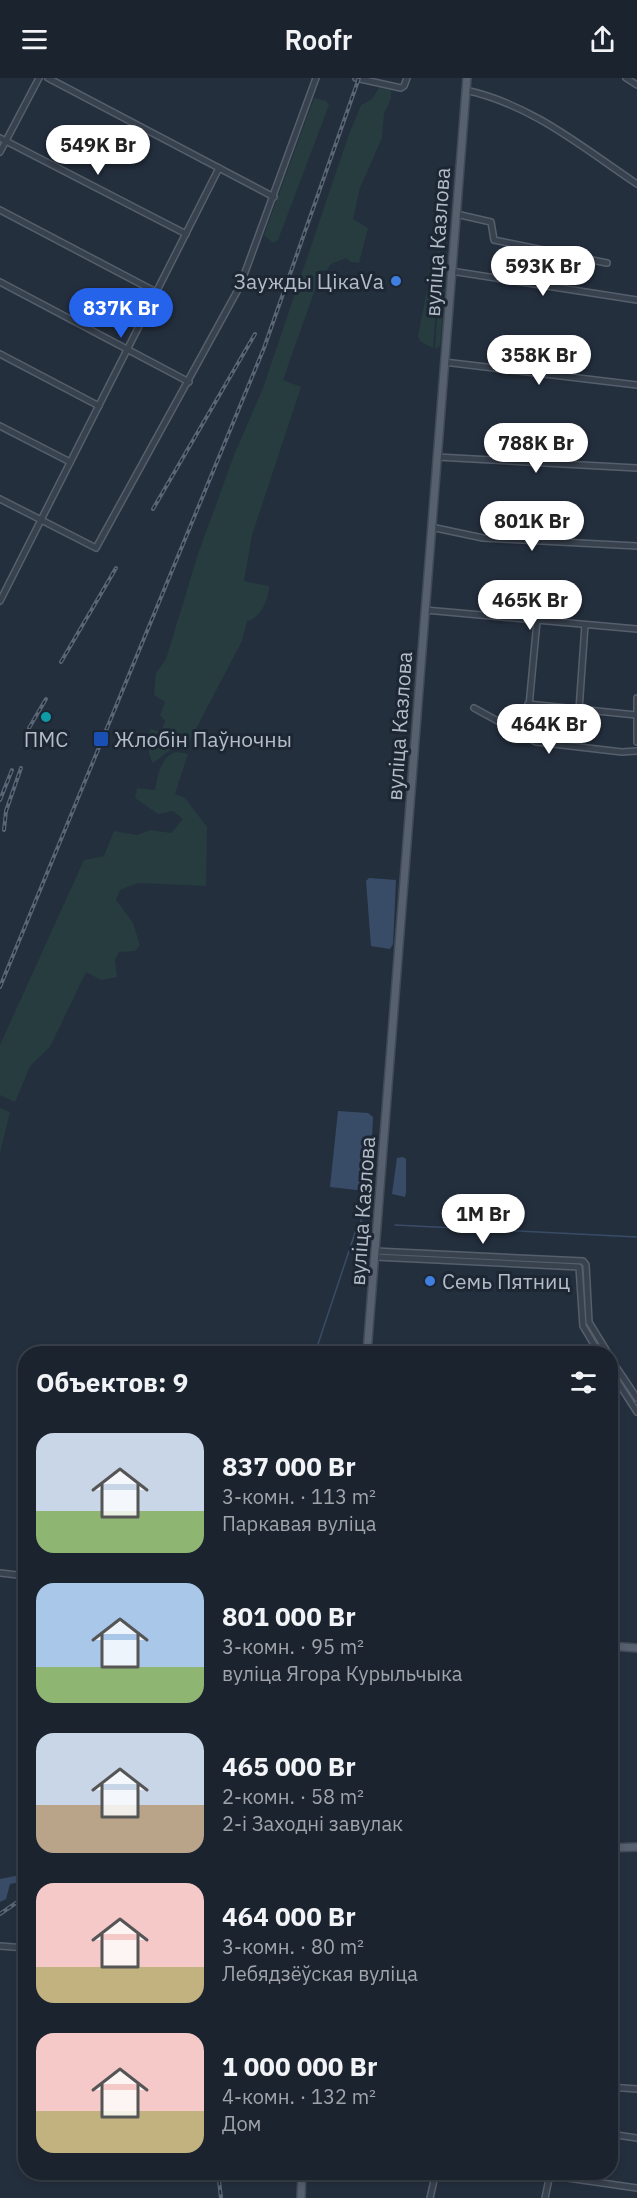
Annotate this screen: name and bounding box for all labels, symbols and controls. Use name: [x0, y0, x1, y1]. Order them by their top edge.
text: Roofr: [285, 22, 352, 57]
icon: menu: [18, 23, 51, 56]
icon: share: [586, 23, 619, 56]
pin: 549K Br: [43, 125, 153, 176]
text: 549K Br: [60, 131, 136, 158]
street label: вуліца Казлова: [418, 166, 456, 318]
pin: 593K Br: [488, 246, 598, 297]
text: 593K Br: [505, 252, 581, 279]
place label: Заужды ЦікаVа: [234, 267, 384, 295]
marker: Заужды ЦікаVа: [389, 274, 403, 288]
pin: 837K Br: [66, 288, 176, 339]
text: 837K Br: [83, 294, 159, 321]
pin: 358K Br: [484, 335, 594, 386]
text: 358K Br: [501, 341, 577, 368]
pin: 788K Br: [481, 423, 591, 474]
text: 788K Br: [498, 429, 574, 456]
pin: 801K Br: [477, 501, 587, 552]
text: 801K Br: [494, 507, 570, 534]
pin: 465K Br: [475, 580, 585, 631]
text: 465K Br: [492, 586, 568, 613]
street label: вуліца Казлова: [380, 650, 418, 802]
pin: 464K Br: [494, 704, 604, 755]
marker: ПМС: [39, 710, 53, 724]
text: 464K Br: [511, 710, 587, 737]
place label: ПМС: [24, 725, 68, 753]
place label: Жлобін Паўночны: [114, 725, 292, 753]
marker: Жлобін Паўночны: [92, 730, 110, 748]
street label: вуліца Казлова: [343, 1135, 381, 1287]
pin: 1M Br: [441, 1194, 525, 1245]
text: 1M Br: [456, 1200, 510, 1227]
place label: Семь Пятниц: [442, 1267, 570, 1295]
marker: Семь Пятниц: [423, 1274, 437, 1288]
text: Объектов: 9: [36, 1365, 188, 1399]
icon: filters: [567, 1366, 600, 1399]
text: 837 000 Br: [222, 1449, 356, 1483]
icon: home: [84, 1457, 156, 1529]
text: 3-комн. · 113 m²: [222, 1483, 376, 1510]
text: Паркавая вуліца: [222, 1510, 376, 1537]
text: 801 000 Br: [222, 1599, 356, 1633]
icon: home: [84, 1607, 156, 1679]
text: 3-комн. · 95 m²: [222, 1633, 364, 1660]
text: вуліца Ягора Курыльчыка: [222, 1660, 463, 1687]
text: 465 000 Br: [222, 1749, 356, 1783]
icon: home: [84, 1757, 156, 1829]
text: 2-комн. · 58 m²: [222, 1783, 364, 1810]
text: 2-і Заходні завулак: [222, 1810, 403, 1837]
text: 464 000 Br: [222, 1899, 356, 1933]
icon: home: [84, 1907, 156, 1979]
text: 3-комн. · 80 m²: [222, 1933, 364, 1960]
text: Лебядзёўская вуліца: [222, 1960, 418, 1987]
text: 1 000 000 Br: [222, 2049, 377, 2083]
icon: home: [84, 2057, 156, 2129]
text: 4-комн. · 132 m²: [222, 2083, 376, 2110]
text: Дом: [222, 2110, 262, 2137]

